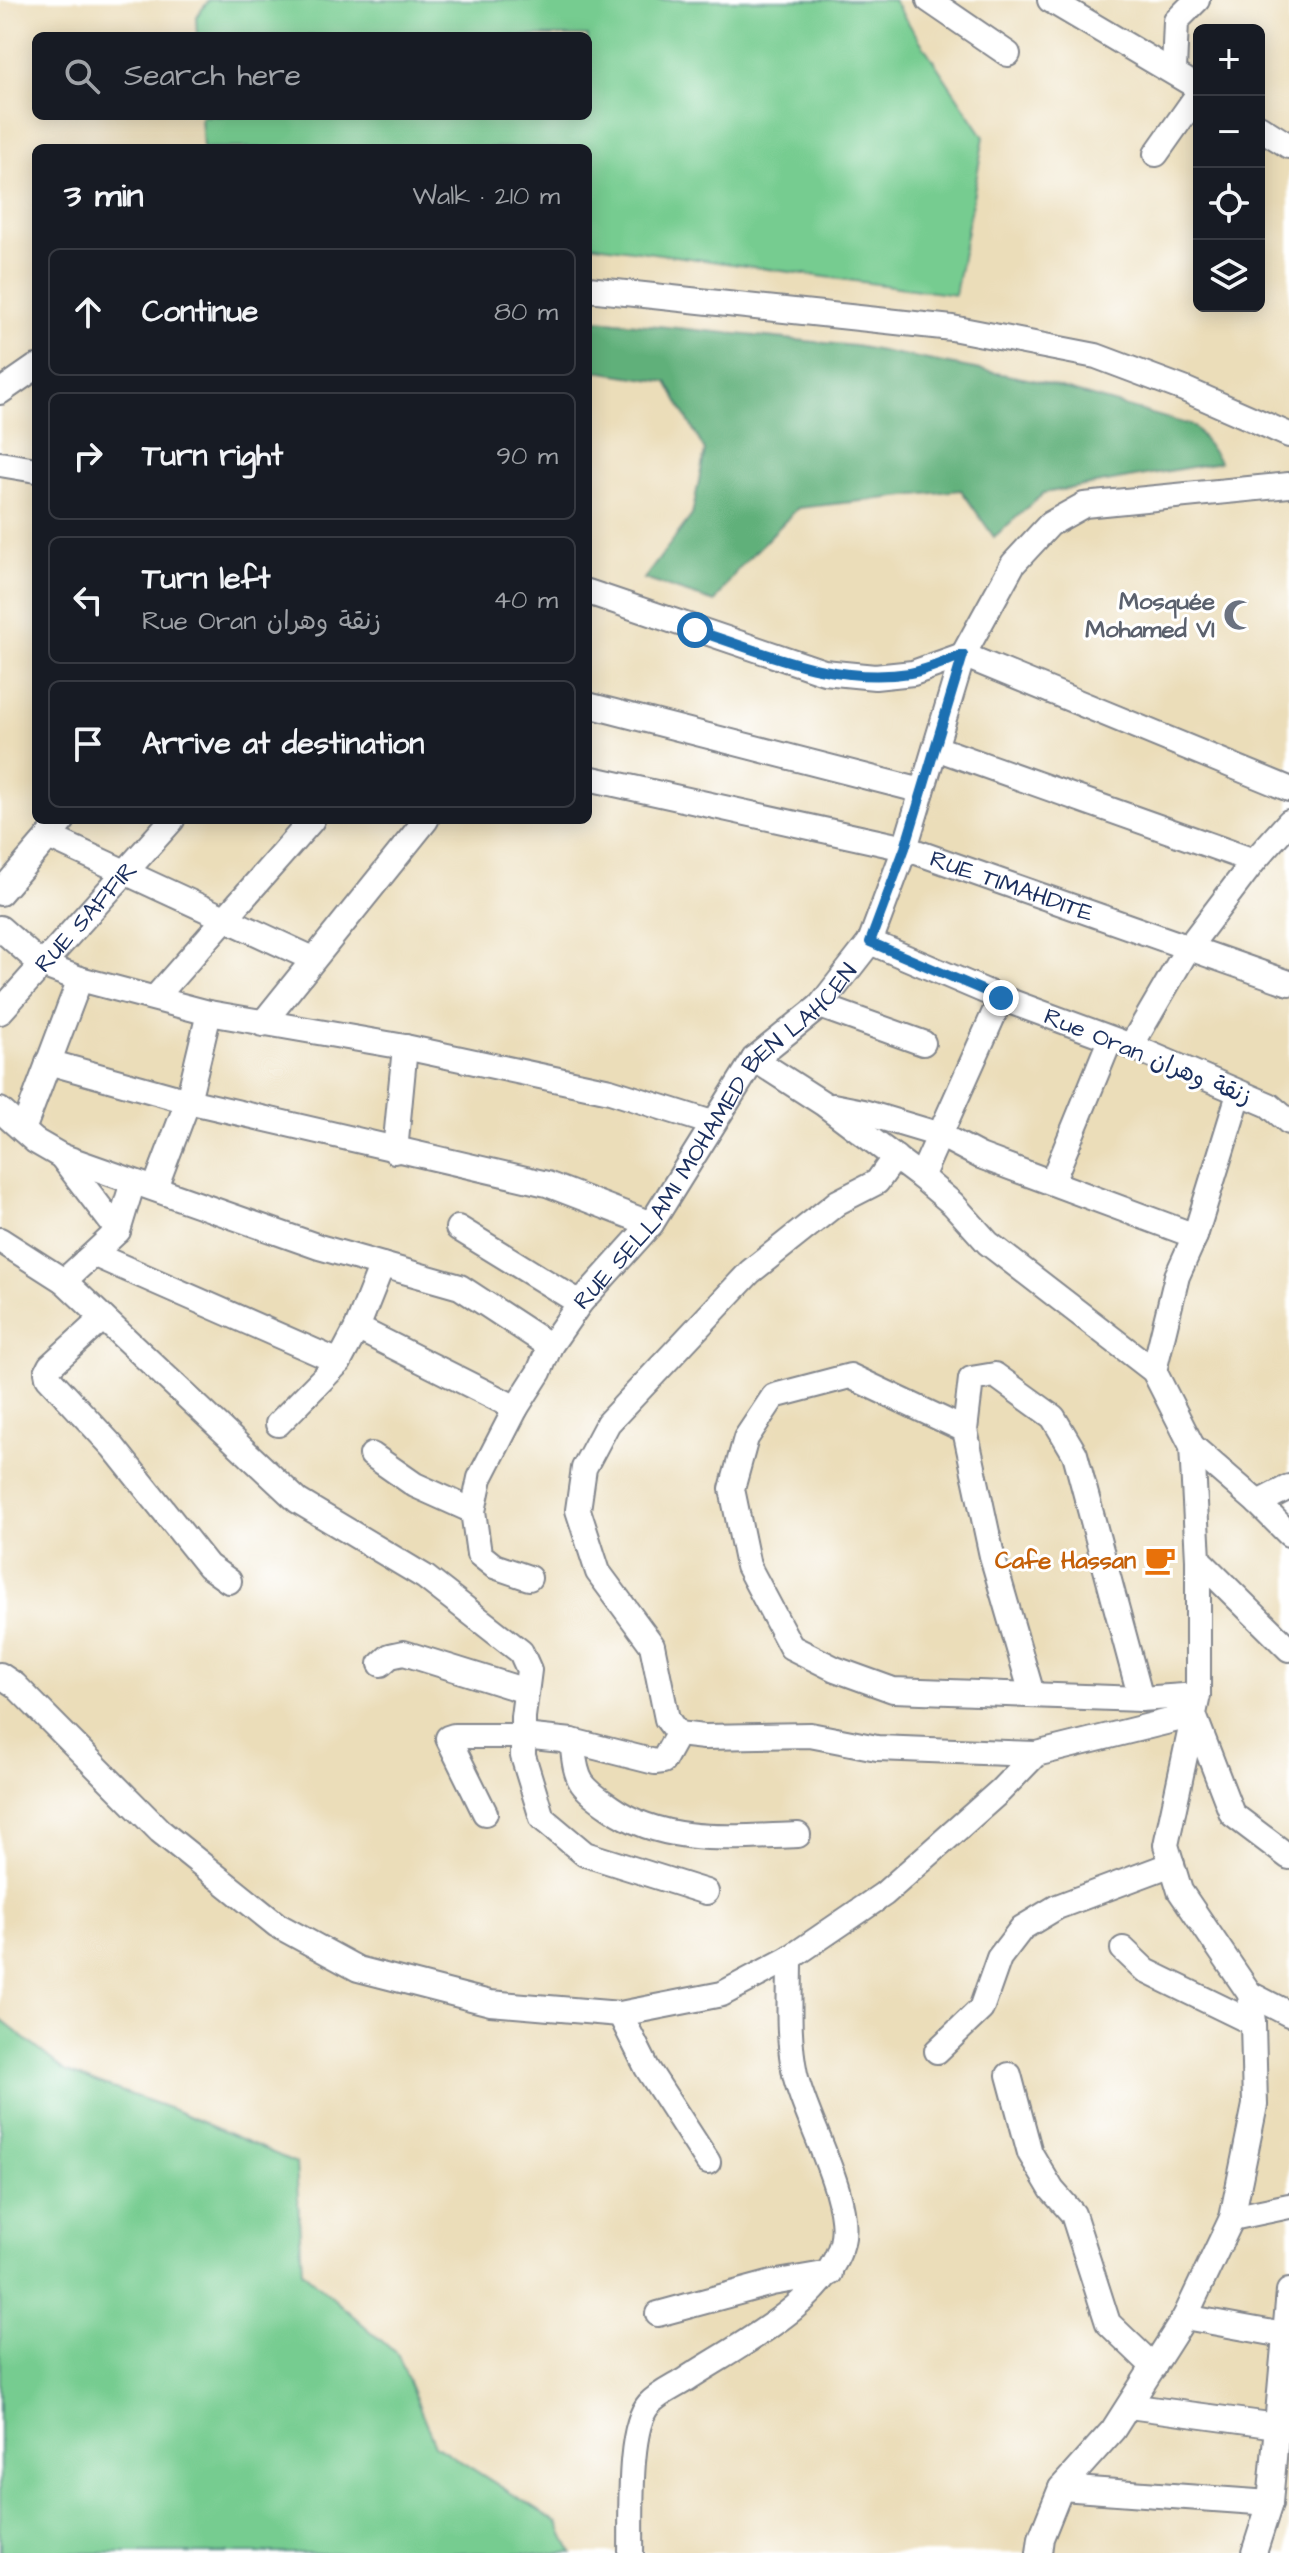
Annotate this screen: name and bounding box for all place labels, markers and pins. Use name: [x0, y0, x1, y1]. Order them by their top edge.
place label: Mosquée Mohamed VI: [1085, 585, 1215, 647]
mosque icon: Mosquée Mohamed VI: [1222, 598, 1256, 632]
cafe icon: Cafe Hassan: [1143, 1543, 1177, 1577]
place label: Cafe Hassan: [995, 1544, 1136, 1578]

